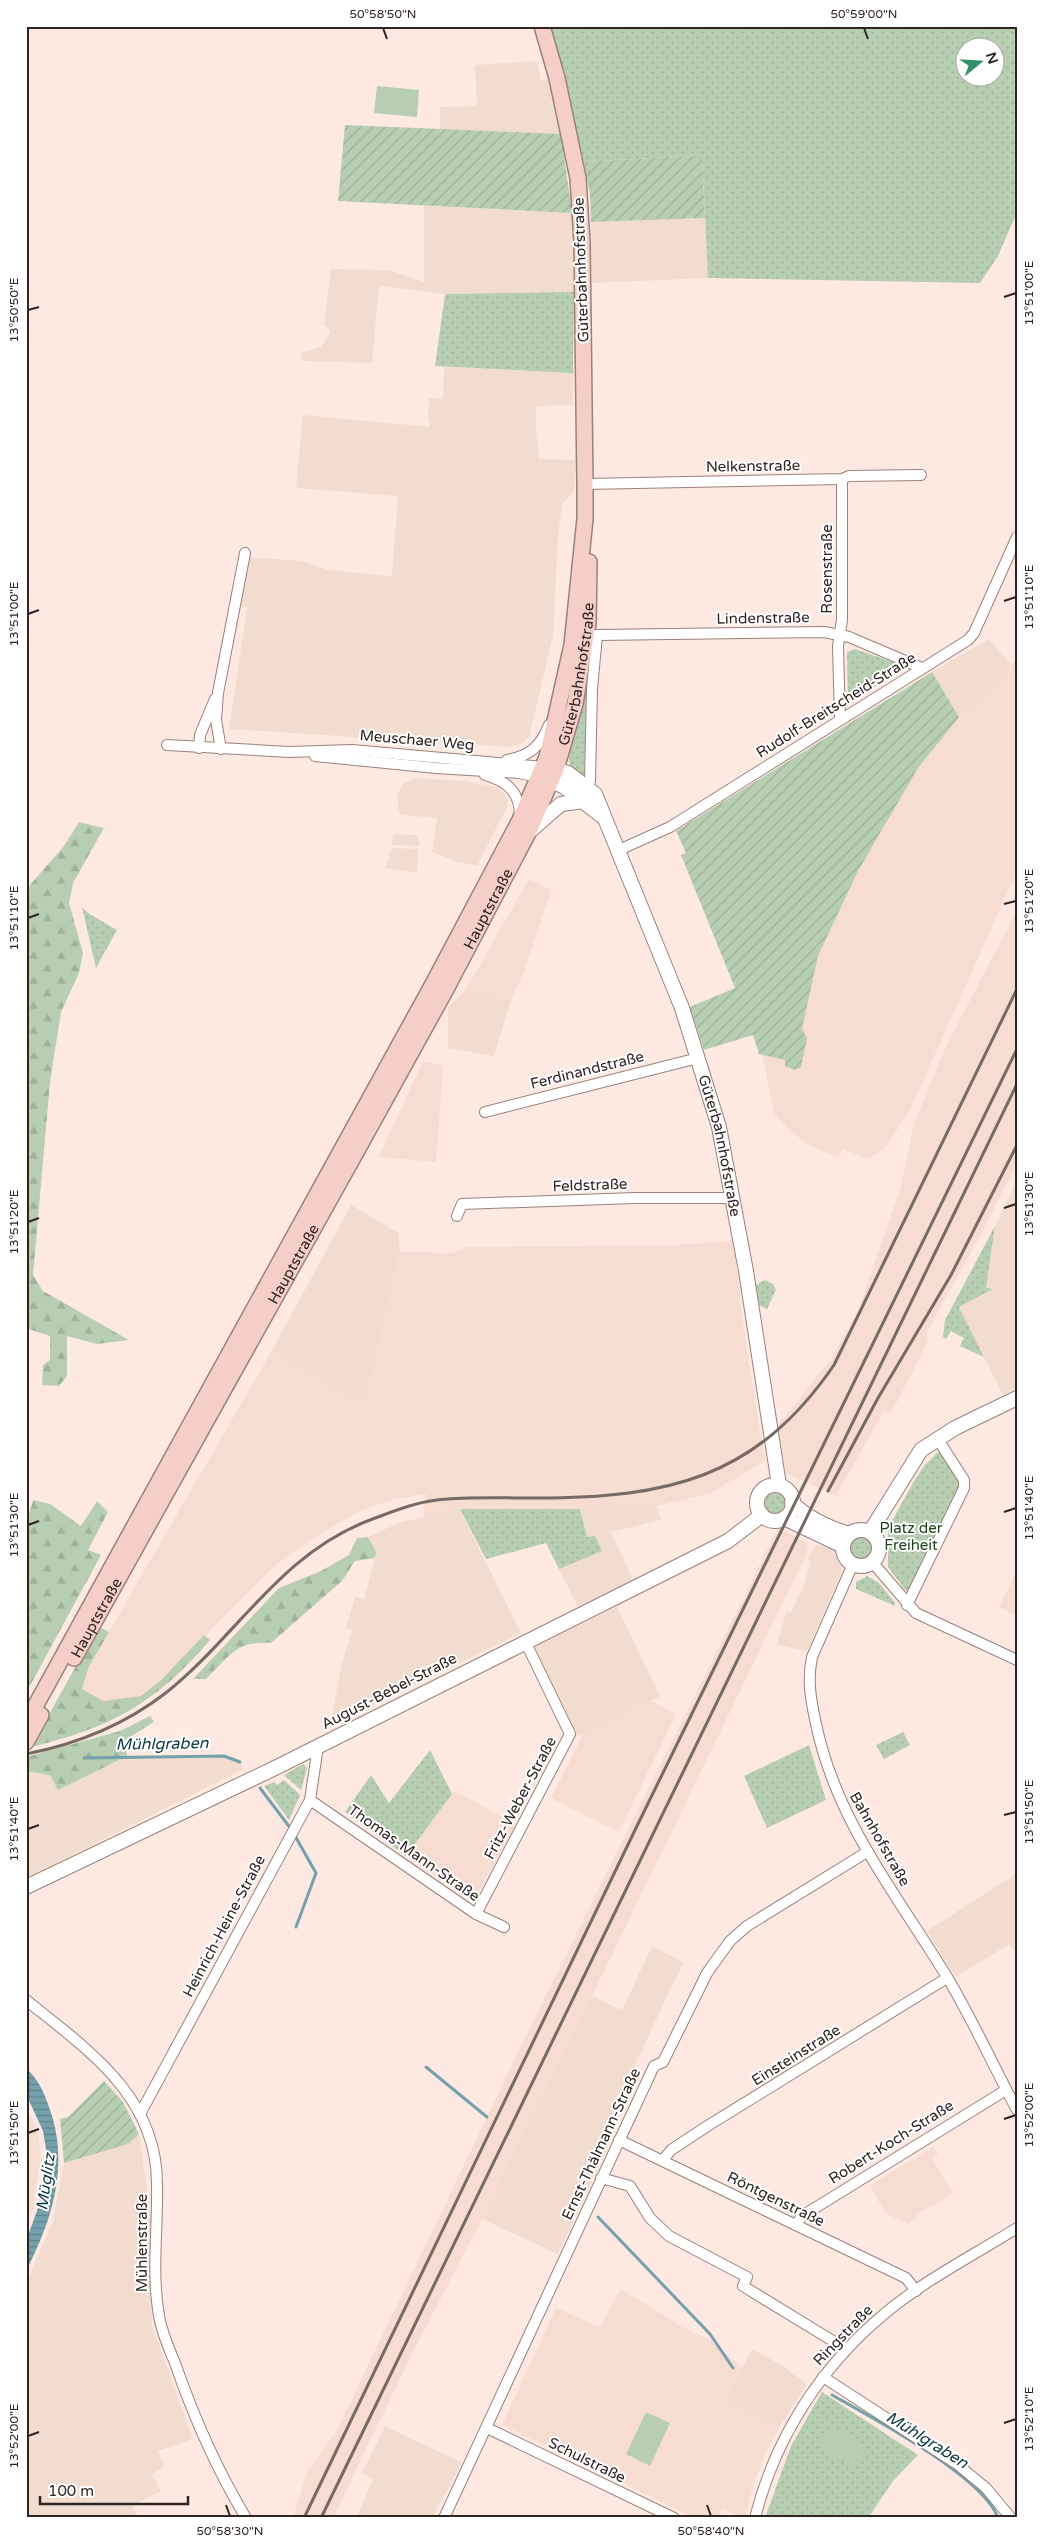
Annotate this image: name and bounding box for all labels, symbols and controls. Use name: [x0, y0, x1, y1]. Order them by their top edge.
text: 50°58'50"N: [350, 7, 417, 21]
text: 50°59'00"N: [831, 7, 898, 21]
north arrow: [956, 38, 1006, 88]
text: N: [982, 50, 1002, 66]
street label: Güterbahnhofstraße: [569, 197, 593, 343]
text: 13°51'00"E: [1022, 260, 1036, 326]
text: 13°50'50"E: [7, 277, 21, 343]
street label: Nelkenstraße: [706, 456, 800, 476]
street label: Rosenstraße: [818, 524, 836, 614]
text: 13°51'10"E: [1022, 564, 1036, 630]
text: 13°51'00"E: [7, 581, 21, 647]
street label: Güterbahnhofstraße: [554, 603, 597, 748]
street label: Lindenstraße: [716, 608, 810, 628]
street label: Rudolf-Breitscheid-Straße: [753, 648, 919, 762]
street label: Meuschaer Weg: [359, 726, 475, 754]
street label: Hauptstraße: [460, 865, 517, 952]
text: 13°51'20"E: [1022, 868, 1036, 934]
text: 13°51'10"E: [7, 885, 21, 951]
street label: Ferdinandstraße: [528, 1047, 646, 1093]
street label: Güterbahnhofstraße: [694, 1073, 745, 1218]
text: 13°51'30"E: [1022, 1171, 1036, 1237]
street label: Feldstraße: [552, 1175, 628, 1195]
text: 13°51'20"E: [7, 1189, 21, 1255]
street label: Hauptstraße: [264, 1221, 323, 1307]
text: 13°51'40"E: [1022, 1475, 1036, 1541]
text: 13°51'30"E: [7, 1492, 21, 1558]
park label: Platz der Freiheit: [880, 1519, 943, 1554]
street label: Hauptstraße: [67, 1575, 126, 1661]
street label: August-Bebel-Straße: [318, 1649, 460, 1733]
water label: Mühlgraben: [115, 1733, 210, 1755]
street label: Fritz-Weber-Straße: [480, 1734, 560, 1862]
text: 13°51'50"E: [1022, 1779, 1036, 1845]
street label: Bahnhofstraße: [846, 1789, 914, 1889]
text: 13°51'40"E: [7, 1796, 21, 1862]
street label: Thomas-Mann-Straße: [345, 1801, 483, 1905]
street label: Heinrich-Heine-Straße: [179, 1852, 269, 2000]
street label: Einsteinstraße: [748, 2021, 844, 2089]
street label: Ernst-Thälmann-Straße: [558, 2065, 644, 2223]
text: 13°52'00"E: [1022, 2082, 1036, 2148]
street label: Robert-Koch-Straße: [825, 2096, 957, 2188]
text: 13°51'50"E: [7, 2100, 21, 2166]
water label: Müglitz: [32, 2150, 60, 2212]
street label: Röntgenstraße: [724, 2168, 828, 2230]
street label: Mühlenstraße: [133, 2194, 151, 2292]
street label: Ringstraße: [810, 2301, 876, 2369]
text: 13°52'10"E: [1022, 2386, 1036, 2452]
text: 13°52'00"E: [7, 2403, 21, 2469]
water label: Mühlgraben: [882, 2407, 973, 2474]
street label: Schulstraße: [545, 2434, 629, 2486]
scale bar: [40, 2474, 188, 2506]
text: 100 m: [48, 2482, 94, 2500]
text: 50°58'30"N: [197, 2524, 264, 2538]
text: 50°58'40"N: [678, 2524, 745, 2538]

